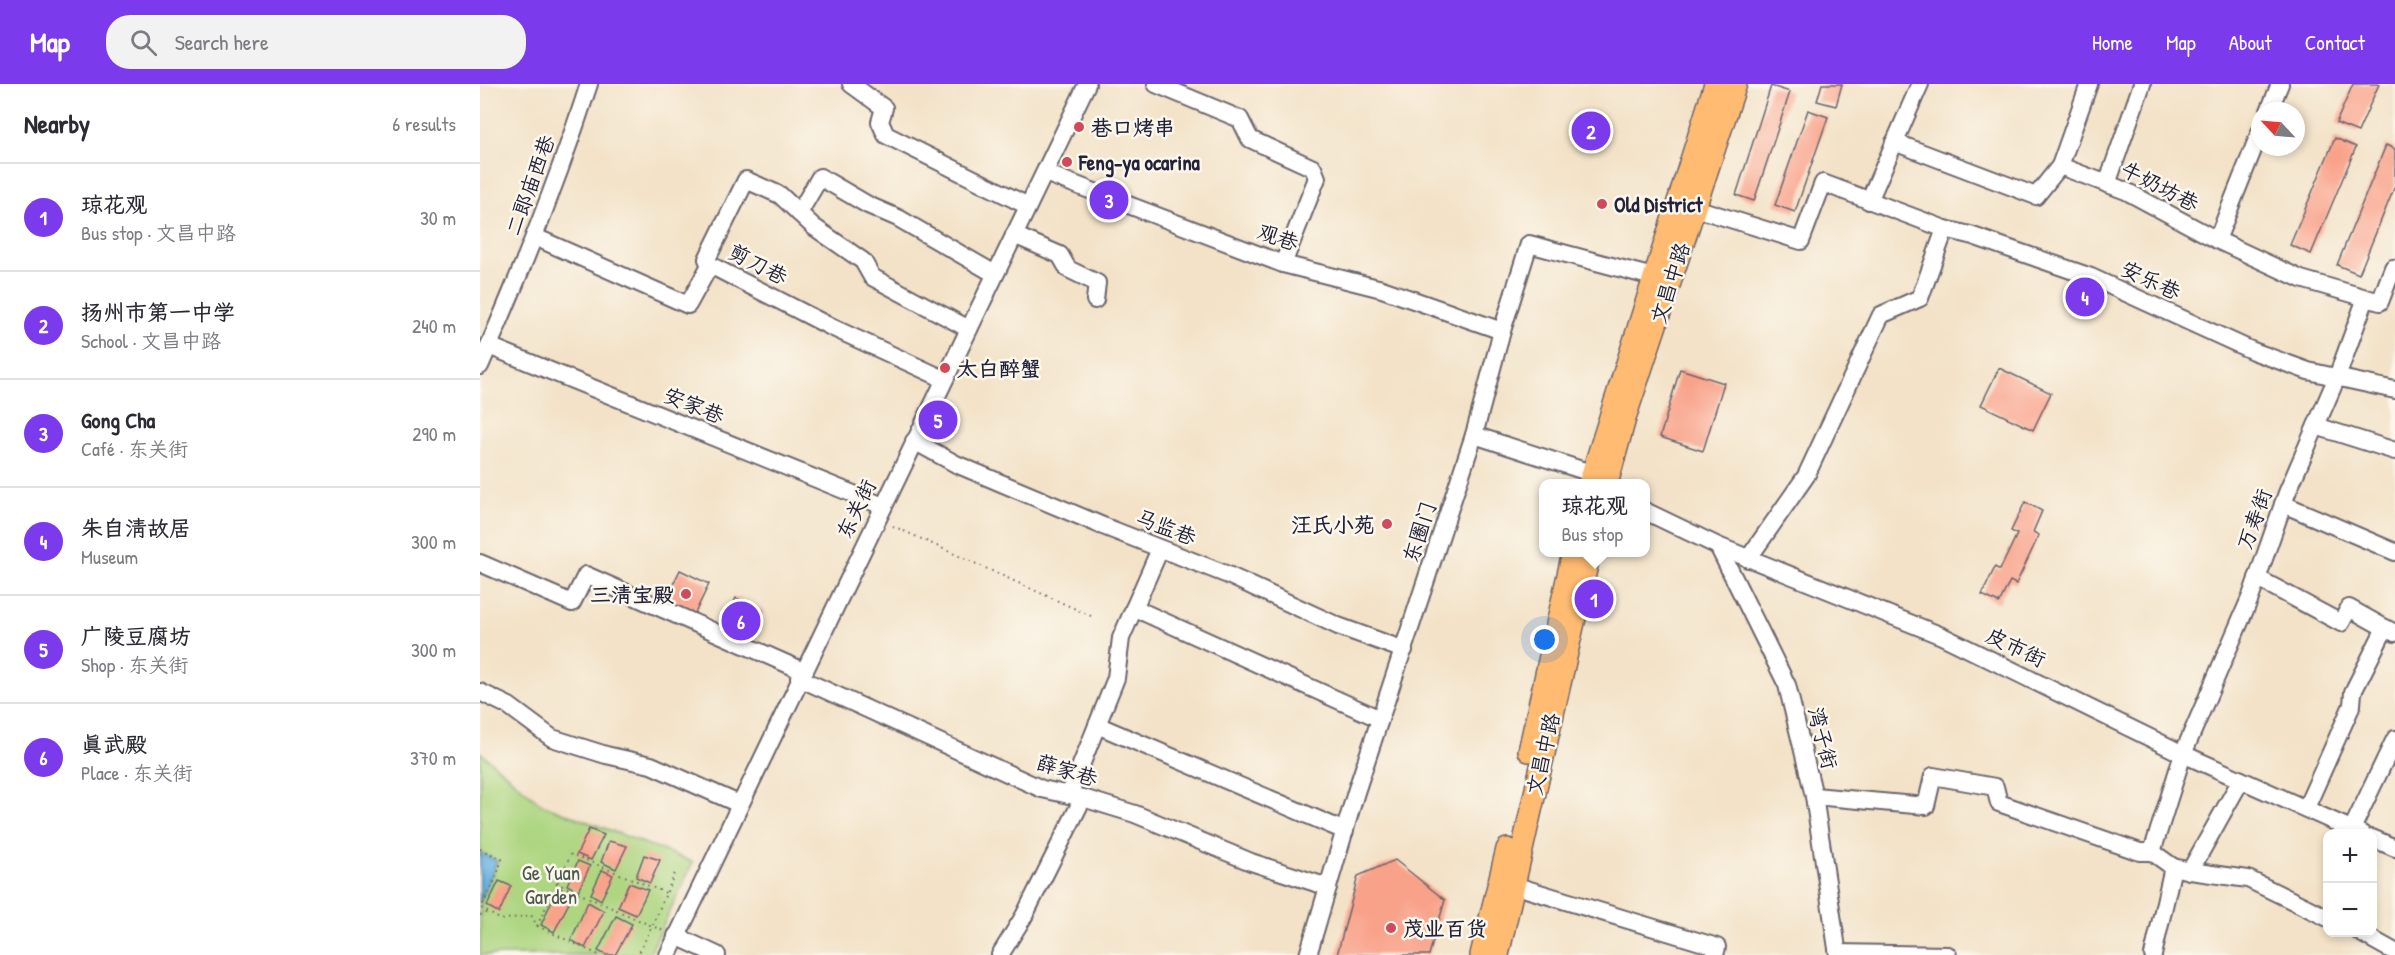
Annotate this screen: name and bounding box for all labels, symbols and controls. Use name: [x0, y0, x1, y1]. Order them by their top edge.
search box: [106, 15, 526, 69]
text: Map: [30, 23, 70, 61]
icon: search: [127, 26, 160, 59]
text: Search here: [175, 27, 269, 57]
text: Home: [2092, 28, 2133, 57]
text: Map: [2166, 28, 2196, 57]
text: About: [2229, 28, 2272, 57]
text: Contact: [2305, 28, 2365, 57]
north arrow: [2251, 102, 2305, 156]
text: Nearby: [24, 106, 90, 141]
pin: 2: [1572, 108, 1610, 154]
text: 6 results: [392, 110, 456, 137]
place label: 巷口烤串: [1091, 113, 1175, 142]
marker: 巷口烤串: [1072, 120, 1086, 134]
street label: 二郎庙西巷: [498, 131, 562, 239]
place label: Feng-ya ocarina: [1078, 148, 1201, 178]
street label: 牛奶坊巷: [2116, 154, 2204, 218]
marker: Feng-ya ocarina: [1060, 155, 1074, 169]
pin: 3: [1090, 178, 1128, 222]
text: 琼花观: [81, 189, 147, 219]
place label: Old District: [1614, 190, 1703, 219]
marker: Old District: [1595, 197, 1609, 211]
text: 1: [40, 204, 47, 231]
text: 30 m: [420, 204, 456, 231]
street label: 观巷: [1253, 216, 1303, 258]
text: Bus stop · 文昌中路: [81, 219, 236, 246]
street label: 剪刀巷: [723, 237, 793, 291]
street label: 文昌中路: [1643, 239, 1697, 327]
street label: 安乐巷: [2116, 254, 2186, 306]
pin: 4: [2066, 274, 2104, 320]
text: 扬州市第一中学: [81, 297, 235, 327]
text: 2: [39, 312, 48, 339]
text: 240 m: [412, 312, 456, 339]
text: School · 文昌中路: [81, 327, 221, 354]
place label: 太白醉蟹: [957, 354, 1041, 383]
marker: 太白醉蟹: [938, 361, 952, 375]
street label: 安家巷: [659, 380, 729, 430]
pin: 5: [918, 398, 958, 442]
text: Gong Cha: [81, 405, 155, 435]
text: 3: [39, 420, 48, 447]
text: 290 m: [412, 420, 456, 447]
text: Café · 东关街: [81, 435, 188, 462]
street label: 东关街: [829, 474, 883, 544]
popup: [1539, 479, 1650, 557]
street label: 万寿街: [2230, 484, 2278, 554]
text: 琼花观: [1561, 490, 1628, 520]
street label: 东圈门: [1395, 498, 1443, 566]
street label: 马监巷: [1131, 502, 1201, 552]
place label: 汪氏小苑: [1291, 510, 1375, 539]
text: 朱自清故居: [81, 513, 191, 543]
marker: 汪氏小苑: [1380, 517, 1394, 531]
text: Bus stop: [1561, 520, 1623, 547]
text: 4: [40, 528, 47, 555]
text: 300 m: [411, 528, 456, 555]
text: Museum: [81, 543, 138, 570]
pin: 1: [1574, 576, 1614, 622]
place label: 三清宝殿: [590, 580, 674, 609]
marker: 三清宝殿: [679, 587, 693, 601]
pin: 6: [722, 598, 760, 644]
street label: 皮市街: [1981, 620, 2051, 674]
text: 广陵豆腐坊: [81, 621, 191, 651]
your location: [1530, 625, 1559, 654]
text: 5: [39, 636, 48, 663]
text: 300 m: [411, 636, 456, 663]
text: Shop · 东关街: [81, 651, 188, 678]
street label: 湾子街: [1801, 704, 1845, 772]
street label: 文昌中路: [1519, 710, 1567, 798]
text: 真武殿: [81, 729, 147, 759]
text: 6: [40, 744, 47, 771]
text: 370 m: [410, 744, 456, 771]
street label: 薛家巷: [1033, 747, 1101, 793]
text: Place · 东关街: [81, 759, 193, 786]
map controls: [2323, 829, 2377, 937]
button: +: [2323, 829, 2377, 883]
park label: Ge Yuan Garden: [522, 858, 580, 911]
button: −: [2323, 883, 2377, 937]
place label: 茂业百货: [1403, 914, 1487, 943]
marker: 茂业百货: [1384, 921, 1398, 935]

